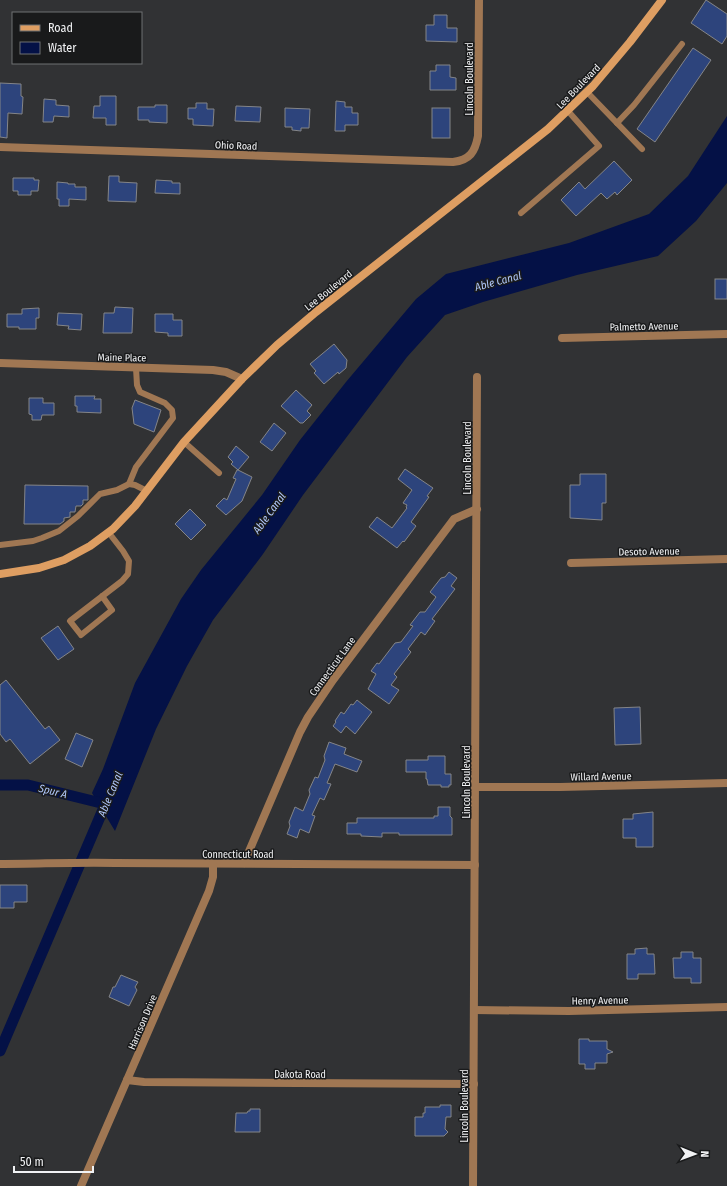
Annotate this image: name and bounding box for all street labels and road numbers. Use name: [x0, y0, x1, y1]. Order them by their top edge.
street label: Lincoln Boulevard: [464, 42, 476, 116]
street label: Lee Boulevard: [554, 62, 603, 112]
street label: Ohio Road: [215, 139, 257, 153]
street label: Lee Boulevard: [302, 268, 355, 314]
street label: Palmetto Avenue: [609, 320, 679, 334]
street label: Maine Place: [98, 352, 147, 364]
street label: Lincoln Boulevard: [462, 421, 474, 495]
street label: Desoto Avenue: [618, 545, 680, 559]
street label: Connecticut Lane: [307, 635, 358, 699]
street label: Lincoln Boulevard: [461, 745, 473, 819]
street label: Willard Avenue: [570, 770, 632, 784]
street label: Connecticut Road: [202, 849, 274, 861]
street label: Harrison Drive: [126, 993, 160, 1052]
street label: Henry Avenue: [572, 995, 628, 1007]
street label: Dakota Road: [274, 1069, 326, 1081]
street label: Lincoln Boulevard: [459, 1069, 471, 1143]

